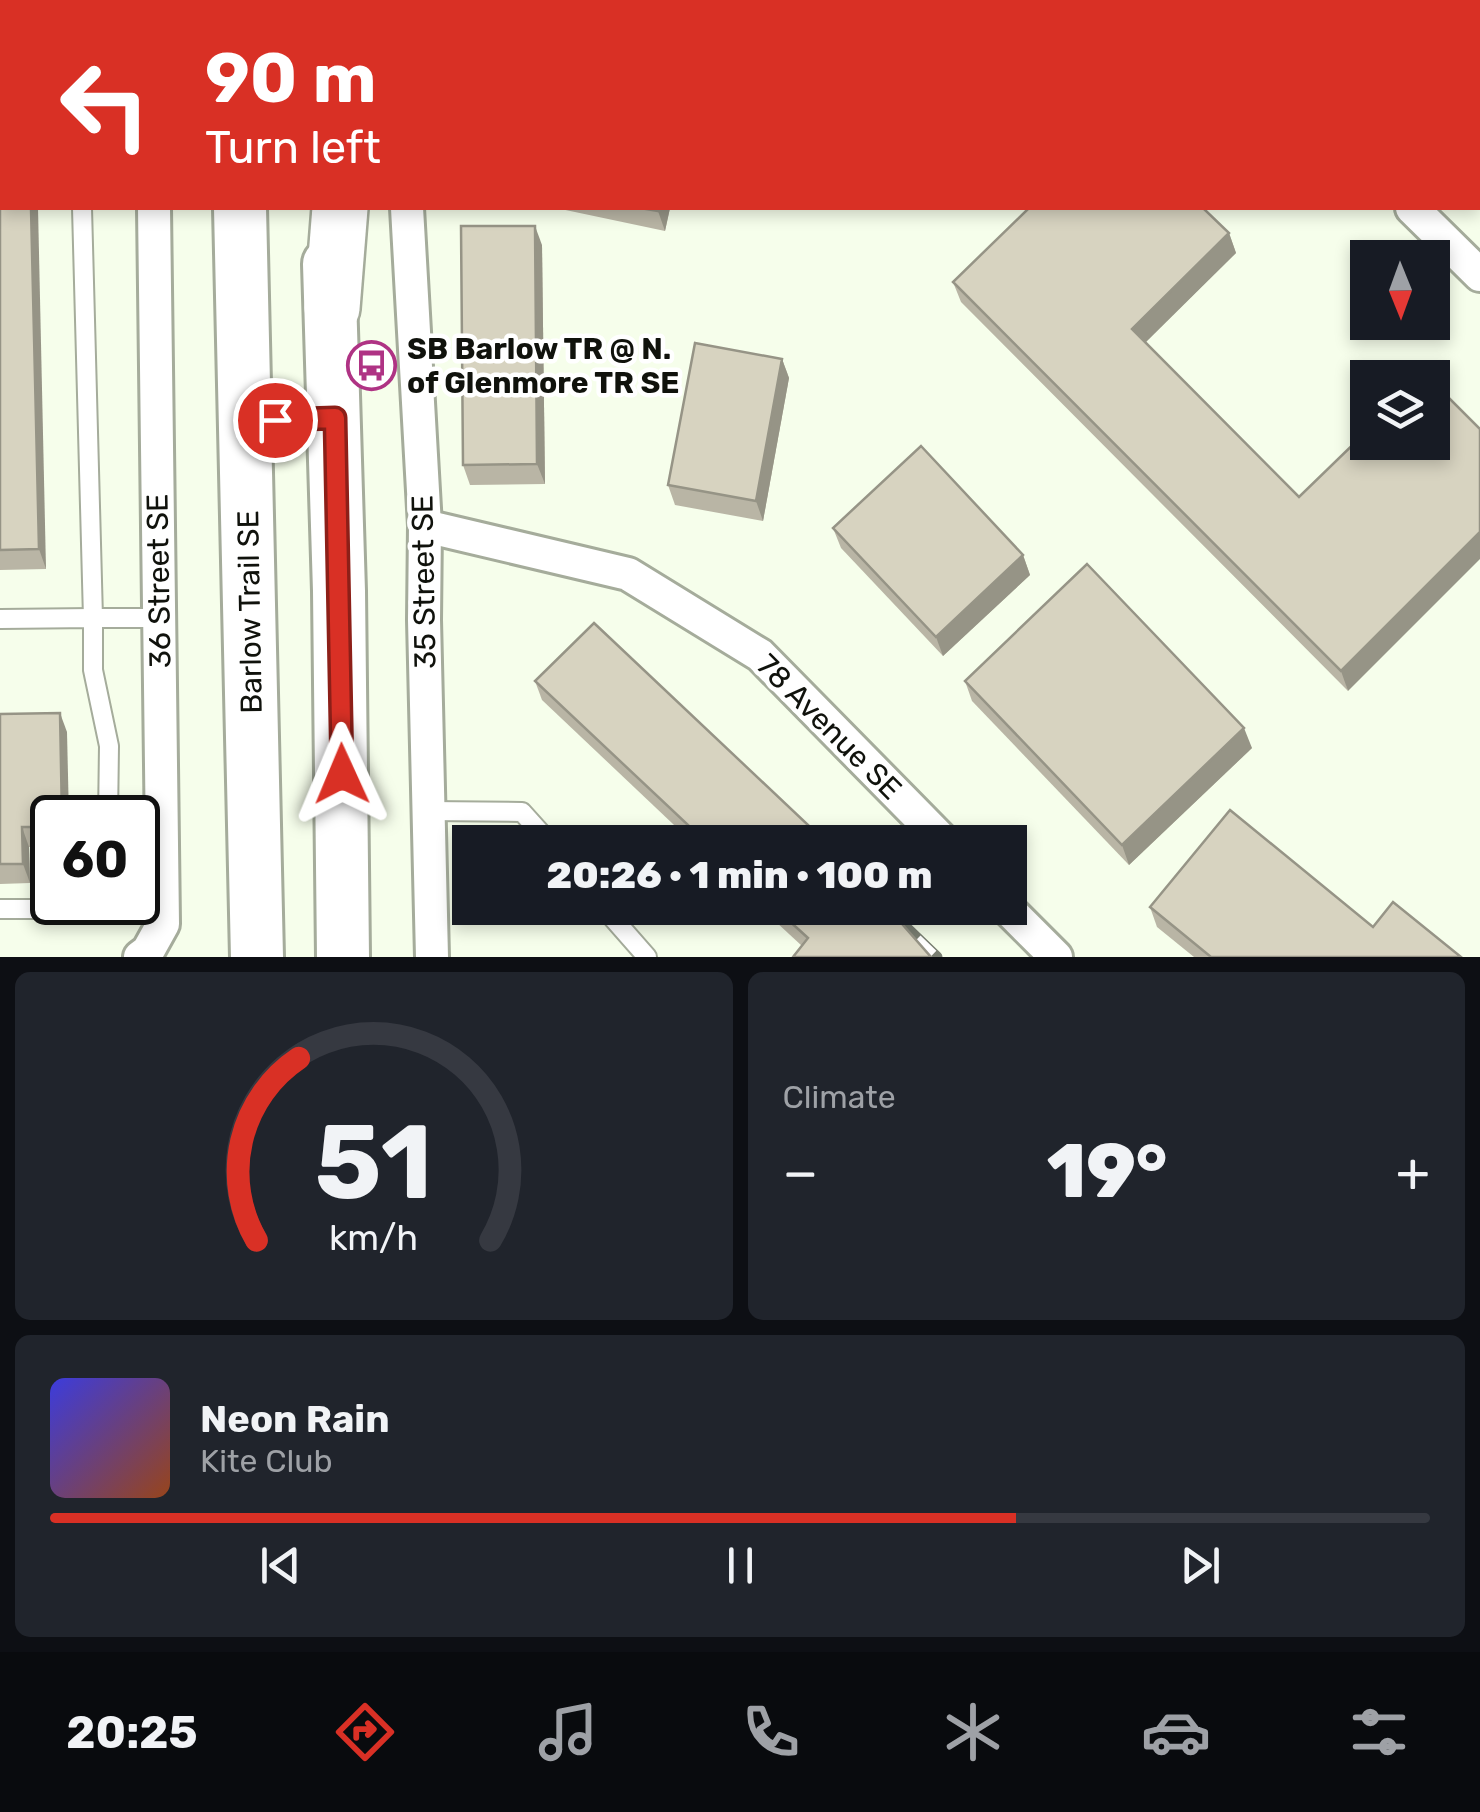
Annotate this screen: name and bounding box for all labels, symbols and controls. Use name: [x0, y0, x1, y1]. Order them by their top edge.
text: 90 m: [205, 37, 377, 120]
icon: left: [40, 40, 170, 170]
text: Turn left: [205, 121, 381, 174]
north arrow: [1350, 240, 1450, 340]
map controls: [1350, 240, 1450, 460]
place label: SB Barlow TR @ N. of Glenmore TR SE: [407, 331, 679, 401]
bus stop icon: SB Barlow TR @ N. of Glenmore TR SE: [346, 340, 398, 392]
button: layers: [1350, 360, 1450, 460]
pin: [233, 378, 318, 463]
icon: arrive: [248, 393, 303, 448]
street label: 36 Street SE: [139, 494, 179, 668]
street label: 35 Street SE: [404, 495, 444, 669]
street label: Barlow Trail SE: [230, 510, 270, 714]
street label: 78 Avenue SE: [749, 647, 909, 807]
position arrow: [290, 722, 394, 826]
speed limit sign: 60: [30, 795, 160, 925]
text: 20:26 · 1 min · 100 m: [546, 852, 933, 898]
text: Climate: [783, 1078, 896, 1116]
text: 51: [315, 1101, 433, 1224]
text: 19°: [1047, 1127, 1167, 1216]
text: −: [783, 1140, 818, 1205]
text: +: [1396, 1140, 1430, 1205]
text: km/h: [329, 1217, 418, 1259]
text: Neon Rain: [200, 1396, 390, 1442]
text: Kite Club: [200, 1442, 333, 1480]
icon: previous: [253, 1538, 308, 1593]
icon: pause: [713, 1538, 768, 1593]
icon: next: [1173, 1538, 1228, 1593]
icon: directions: [330, 1697, 400, 1767]
icon: music: [533, 1697, 603, 1767]
icon: phone: [736, 1697, 806, 1767]
icon: climate: [938, 1697, 1008, 1767]
icon: car: [1141, 1697, 1211, 1767]
icon: filters: [1344, 1697, 1414, 1767]
text: 20:25: [66, 1706, 198, 1759]

